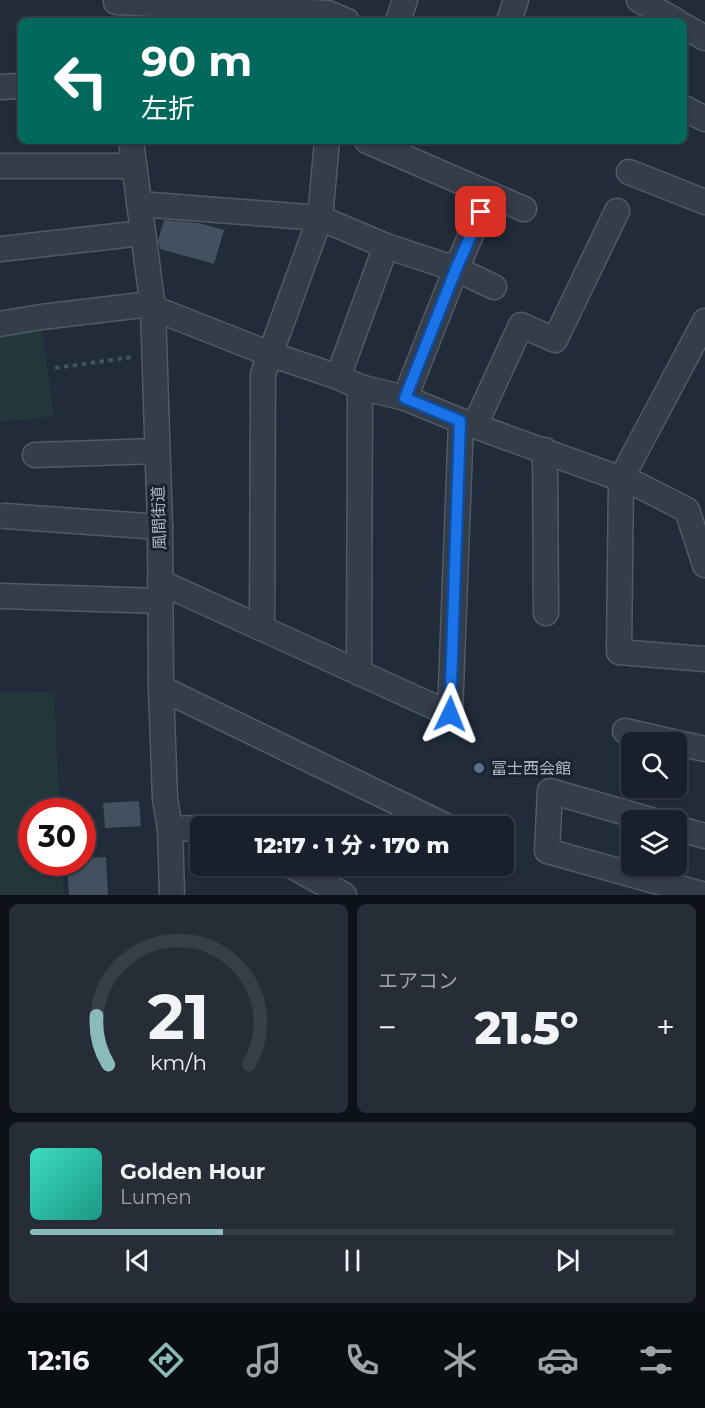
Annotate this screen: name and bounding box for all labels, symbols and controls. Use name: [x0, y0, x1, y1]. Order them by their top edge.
text: 90 m: [141, 35, 252, 87]
icon: left: [42, 42, 120, 120]
text: 左折: [141, 92, 195, 125]
pin: [455, 186, 506, 237]
icon: arrive: [464, 195, 497, 228]
street label: 風間街道: [148, 486, 170, 550]
position arrow: [418, 682, 482, 746]
map controls: [621, 732, 687, 876]
button: search: [621, 732, 687, 798]
place label: 冨士西会館: [491, 759, 571, 778]
marker: 冨士西会館: [472, 761, 486, 775]
speed limit sign: 30: [18, 798, 96, 876]
button: layers: [621, 810, 687, 876]
text: 12:17 · 1 分 · 170 m: [254, 832, 450, 859]
text: エアコン: [378, 969, 458, 993]
text: 21: [148, 979, 209, 1055]
text: 21.5°: [475, 1000, 578, 1055]
text: −: [378, 1007, 397, 1047]
text: +: [656, 1007, 675, 1047]
text: km/h: [150, 1050, 207, 1076]
text: Golden Hour: [120, 1158, 265, 1185]
text: Lumen: [120, 1185, 192, 1209]
icon: previous: [121, 1244, 154, 1277]
icon: pause: [336, 1244, 369, 1277]
icon: next: [551, 1244, 584, 1277]
icon: directions: [145, 1339, 187, 1381]
icon: music: [243, 1339, 285, 1381]
icon: phone: [341, 1339, 383, 1381]
icon: climate: [439, 1339, 481, 1381]
icon: car: [537, 1339, 579, 1381]
icon: filters: [635, 1339, 677, 1381]
text: 12:16: [28, 1344, 89, 1377]

